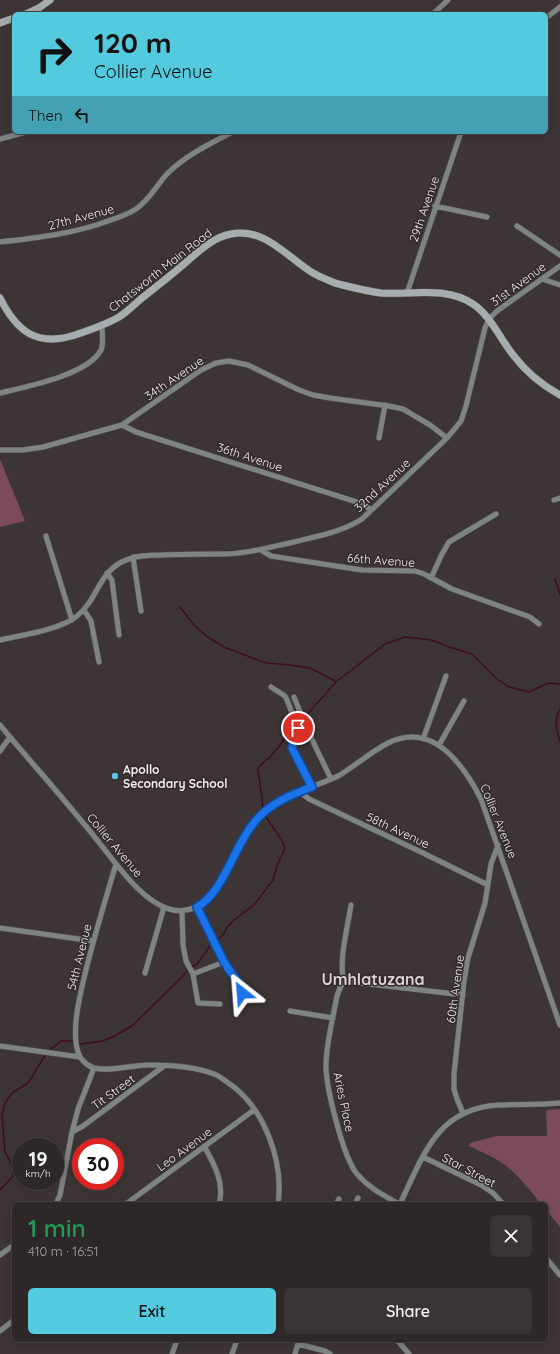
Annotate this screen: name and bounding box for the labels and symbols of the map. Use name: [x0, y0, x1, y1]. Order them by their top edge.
street label: 29th Avenue: [406, 174, 442, 244]
street label: 27th Avenue: [46, 201, 116, 233]
street label: Chatsworth Main Road: [105, 225, 215, 315]
street label: 31st Avenue: [487, 259, 549, 309]
street label: 34th Avenue: [142, 353, 206, 403]
street label: 36th Avenue: [215, 439, 285, 475]
street label: 32nd Avenue: [351, 455, 413, 515]
street label: 66th Avenue: [346, 550, 416, 570]
pin: [281, 711, 315, 745]
place label: Apollo Secondary School: [123, 762, 227, 791]
marker: Apollo Secondary School: [110, 771, 120, 781]
street label: Collier Avenue: [477, 782, 521, 861]
street label: 58th Avenue: [364, 809, 432, 851]
street label: Collier Avenue: [84, 810, 146, 880]
street label: 54th Avenue: [63, 922, 95, 992]
street label: 60th Avenue: [443, 954, 467, 1024]
district label: Umhlatuzana: [321, 969, 425, 989]
position arrow: [221, 972, 263, 1014]
street label: Tit Street: [88, 1071, 138, 1113]
street label: Aries Place: [330, 1071, 358, 1134]
street label: Leo Avenue: [153, 1124, 215, 1174]
speed limit sign: 30: [72, 1138, 124, 1190]
street label: Star Street: [440, 1150, 498, 1190]

